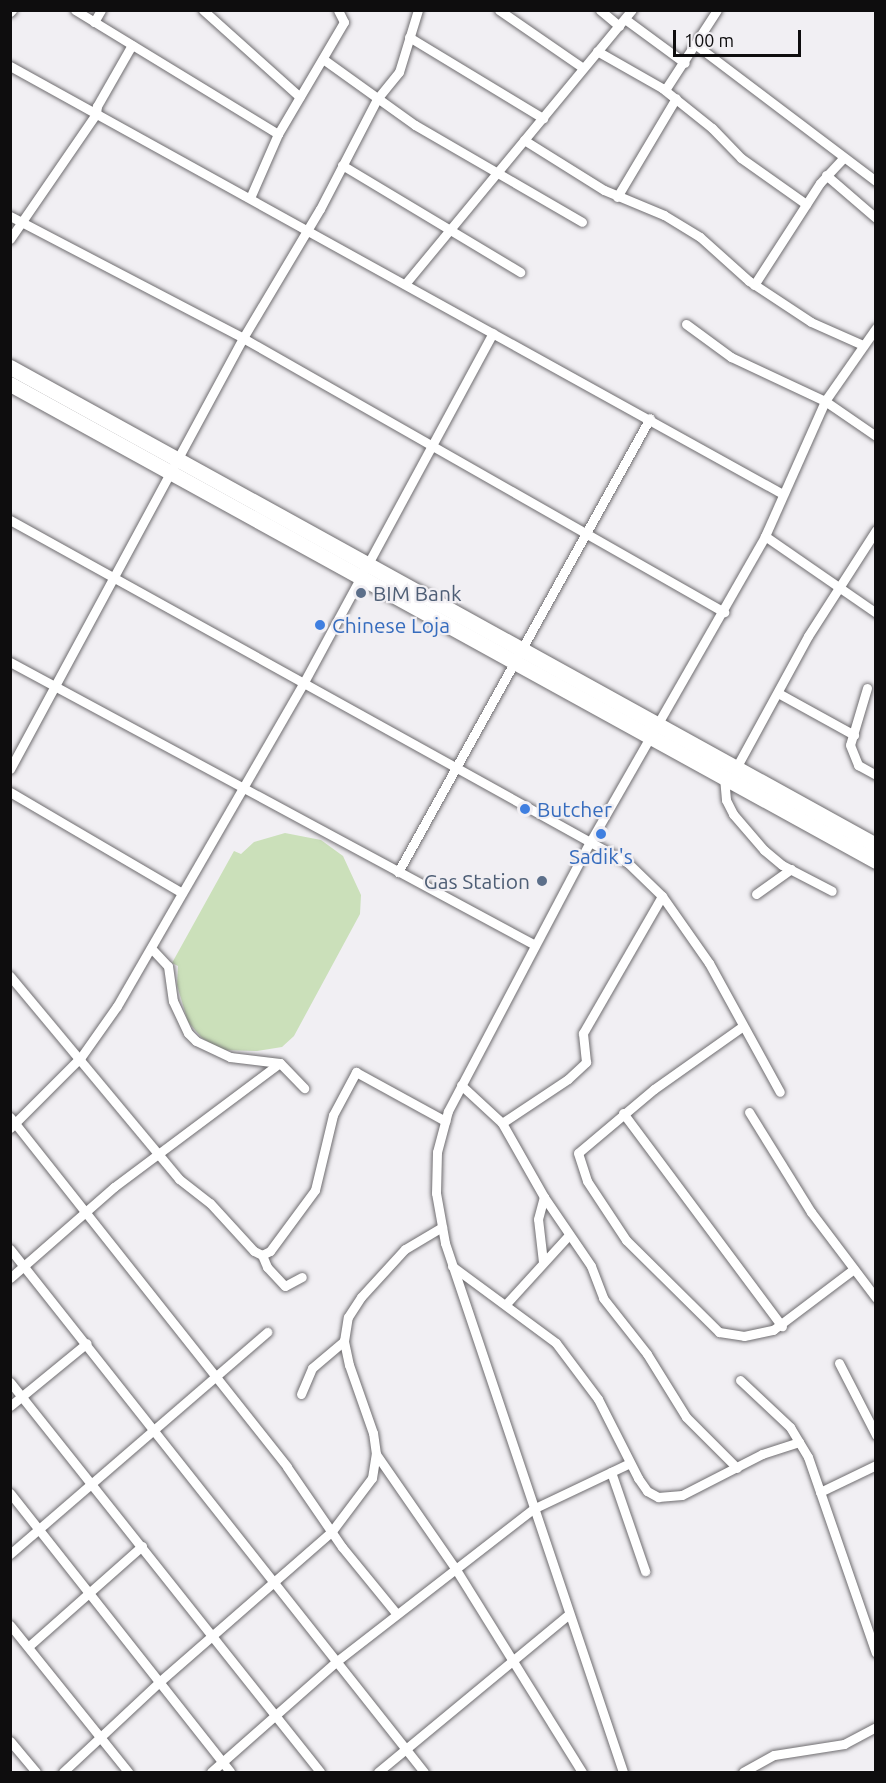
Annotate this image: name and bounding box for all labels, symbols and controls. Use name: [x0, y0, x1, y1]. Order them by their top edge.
scale bar: [676, 18, 804, 56]
text: 100 m: [684, 30, 734, 50]
place label: BIM Bank: [373, 580, 461, 606]
marker: BIM Bank: [354, 586, 368, 600]
place label: Chinese Loja: [332, 612, 450, 638]
marker: Chinese Loja: [313, 618, 327, 632]
place label: Butcher: [537, 796, 612, 822]
marker: Butcher: [518, 802, 532, 816]
marker: Sadik's: [594, 827, 608, 841]
place label: Sadik's: [569, 843, 633, 869]
place label: Gas Station: [424, 868, 530, 894]
marker: Gas Station: [535, 874, 549, 888]

